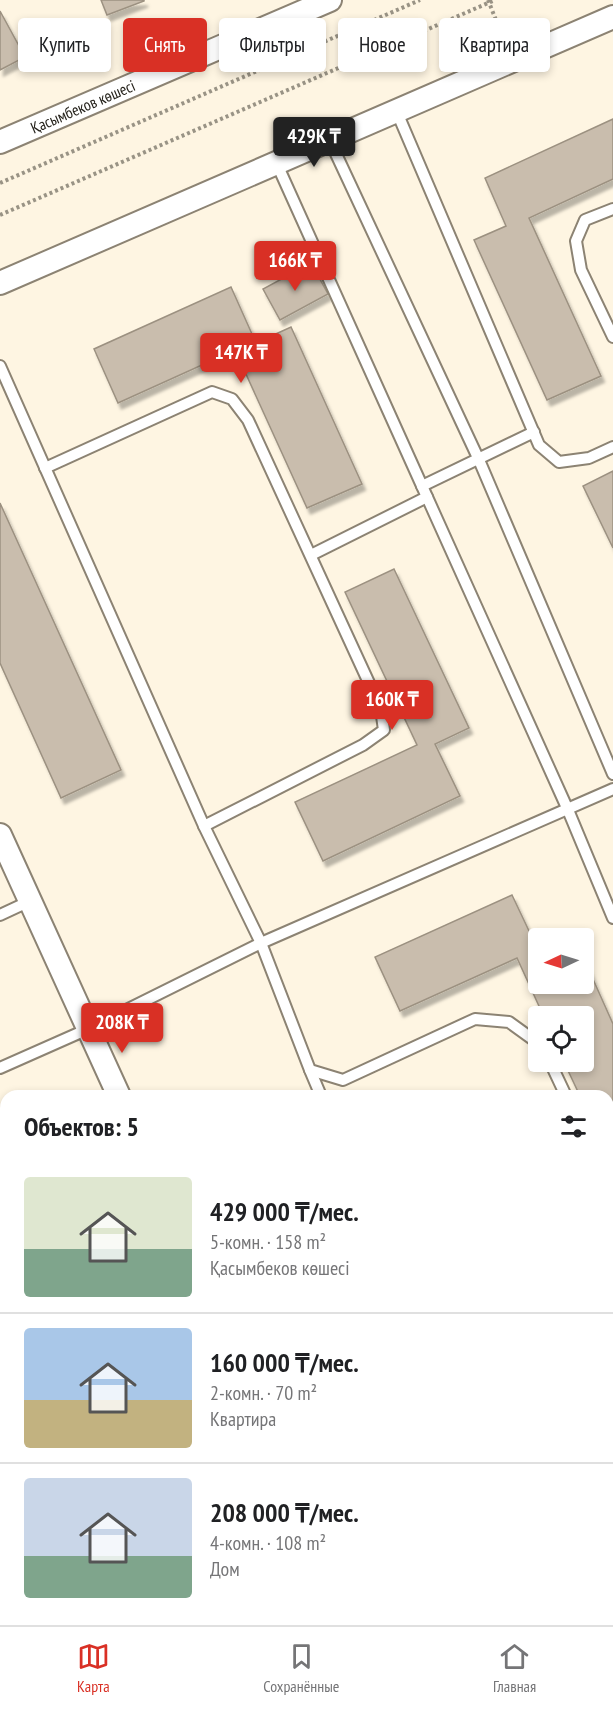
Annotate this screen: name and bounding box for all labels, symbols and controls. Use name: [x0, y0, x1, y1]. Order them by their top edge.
chip: Купить: [18, 18, 111, 72]
chip: Снять: [123, 18, 207, 72]
chip: Фильтры: [219, 18, 326, 72]
chip: Новое: [338, 18, 427, 72]
chip: Квартира: [439, 18, 550, 72]
street label: Қасымбеков көшесі: [27, 75, 138, 138]
pin: 429K ₸: [265, 117, 363, 168]
text: 429K ₸: [287, 123, 341, 149]
pin: 166K ₸: [246, 241, 344, 292]
text: 166K ₸: [268, 247, 322, 273]
pin: 147K ₸: [192, 333, 290, 384]
text: 147K ₸: [214, 339, 268, 365]
pin: 160K ₸: [343, 680, 441, 731]
text: 160K ₸: [365, 686, 419, 712]
north arrow: [528, 928, 594, 994]
map controls: [528, 928, 594, 1072]
pin: 208K ₸: [73, 1003, 171, 1054]
button: locate: [528, 1006, 594, 1072]
text: 208K ₸: [95, 1009, 149, 1035]
text: Объектов: 5: [24, 1110, 139, 1143]
icon: filters: [557, 1110, 590, 1143]
text: 429 000 ₸/мес.: [210, 1195, 359, 1228]
icon: home: [72, 1201, 144, 1273]
text: 5-комн. · 158 m²: [210, 1229, 326, 1255]
text: Қасымбеков көшесі: [210, 1255, 350, 1281]
text: 160 000 ₸/мес.: [210, 1346, 359, 1379]
icon: home: [72, 1352, 144, 1424]
text: 2-комн. · 70 m²: [210, 1380, 317, 1406]
text: Квартира: [210, 1406, 276, 1432]
text: 208 000 ₸/мес.: [210, 1496, 359, 1529]
icon: home: [72, 1502, 144, 1574]
text: 4-комн. · 108 m²: [210, 1530, 326, 1556]
text: Дом: [210, 1556, 240, 1582]
tab: Карта: [77, 1640, 110, 1696]
tab: Сохранённые: [263, 1640, 339, 1696]
tab: Главная: [493, 1640, 536, 1696]

